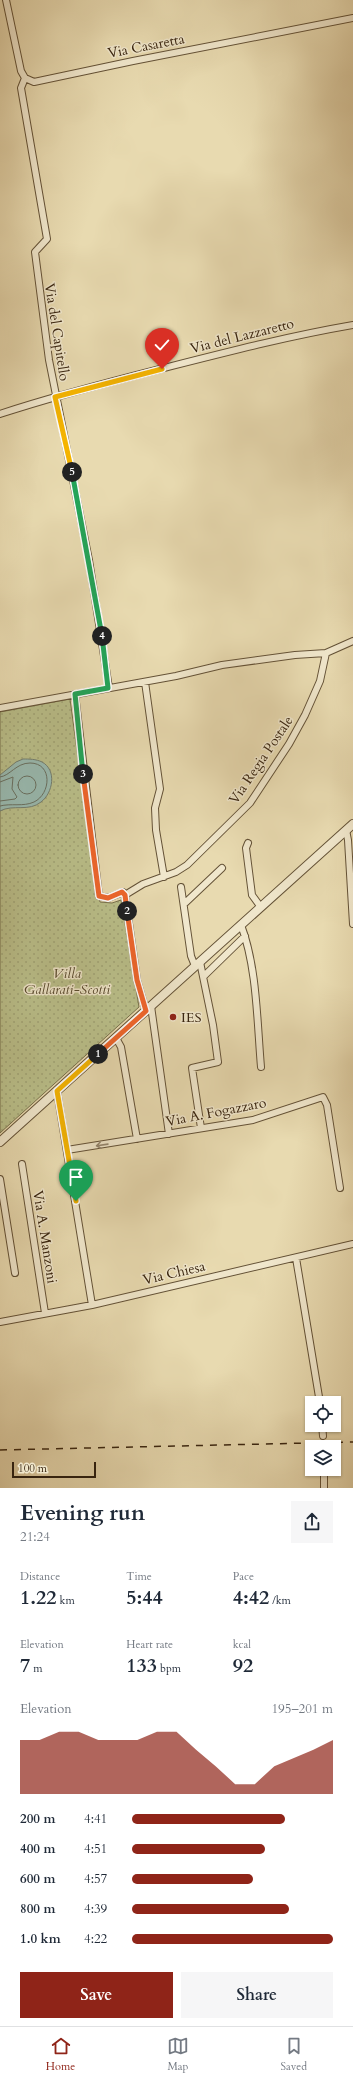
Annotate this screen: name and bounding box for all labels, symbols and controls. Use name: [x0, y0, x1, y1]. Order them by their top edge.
street label: Via Casaretta: [106, 29, 186, 63]
street label: Via del Capitello: [40, 282, 74, 383]
street label: Via del Lazzaretto: [188, 314, 296, 358]
pin: [145, 328, 179, 369]
icon: check: [151, 334, 173, 356]
pin: 5: [62, 462, 82, 482]
text: 5: [69, 464, 75, 479]
pin: 4: [92, 626, 112, 646]
text: 4: [99, 628, 105, 643]
street label: Via Regia Postale: [224, 712, 298, 808]
pin: 3: [73, 764, 93, 784]
text: 3: [80, 766, 86, 781]
pin: 2: [117, 901, 137, 921]
text: 2: [124, 903, 130, 918]
park label: Villa Gallarati-Scotti: [24, 964, 110, 999]
place label: IES: [181, 1008, 201, 1027]
marker: IES: [168, 1012, 178, 1022]
pin: 1: [88, 1044, 108, 1064]
text: 1: [95, 1046, 101, 1061]
street label: Via A. Fogazzaro: [164, 1093, 268, 1131]
one-way arrow: [96, 1141, 109, 1149]
pin: [59, 1160, 93, 1201]
icon: arrive: [65, 1166, 87, 1188]
street label: Via A. Manzoni: [28, 1189, 62, 1285]
street label: Via Chiesa: [141, 1257, 207, 1289]
map controls: [305, 1396, 341, 1476]
button: locate: [305, 1396, 341, 1432]
button: layers: [305, 1440, 341, 1476]
scale bar: [12, 1460, 96, 1479]
text: 100 m: [18, 1461, 47, 1476]
text: Evening run: [20, 1498, 145, 1528]
button: share: [291, 1501, 333, 1543]
text: 21:24: [20, 1528, 50, 1546]
text: Distance: [20, 1569, 60, 1584]
text: Time: [126, 1569, 152, 1584]
text: Pace: [233, 1569, 254, 1584]
text: 1.22: [20, 1584, 57, 1611]
text: 5:44: [126, 1584, 163, 1611]
text: 4:42: [233, 1584, 269, 1611]
text: km: [57, 1593, 75, 1608]
text: /km: [269, 1593, 291, 1608]
text: Elevation: [20, 1637, 64, 1652]
text: Heart rate: [126, 1637, 173, 1652]
text: kcal: [233, 1637, 251, 1652]
text: 7: [20, 1652, 30, 1679]
text: 133: [126, 1652, 157, 1679]
text: 92: [233, 1652, 253, 1679]
text: m: [30, 1661, 43, 1676]
text: bpm: [157, 1661, 181, 1676]
text: Elevation: [20, 1700, 72, 1718]
text: 195–201 m: [271, 1700, 333, 1718]
text: 200 m: [20, 1810, 55, 1828]
text: 4:41: [84, 1810, 107, 1828]
text: 400 m: [20, 1840, 55, 1858]
text: 4:51: [84, 1840, 107, 1858]
text: 600 m: [20, 1870, 55, 1888]
text: 4:57: [84, 1870, 107, 1888]
text: 800 m: [20, 1900, 55, 1918]
text: 4:39: [84, 1900, 107, 1918]
text: 1.0 km: [20, 1930, 61, 1948]
text: 4:22: [84, 1930, 107, 1948]
button: Save: [20, 1972, 173, 2018]
button: Share: [181, 1972, 333, 2018]
tab: Home: [46, 2035, 75, 2074]
tab: Map: [167, 2035, 189, 2074]
tab: Saved: [280, 2035, 307, 2074]

